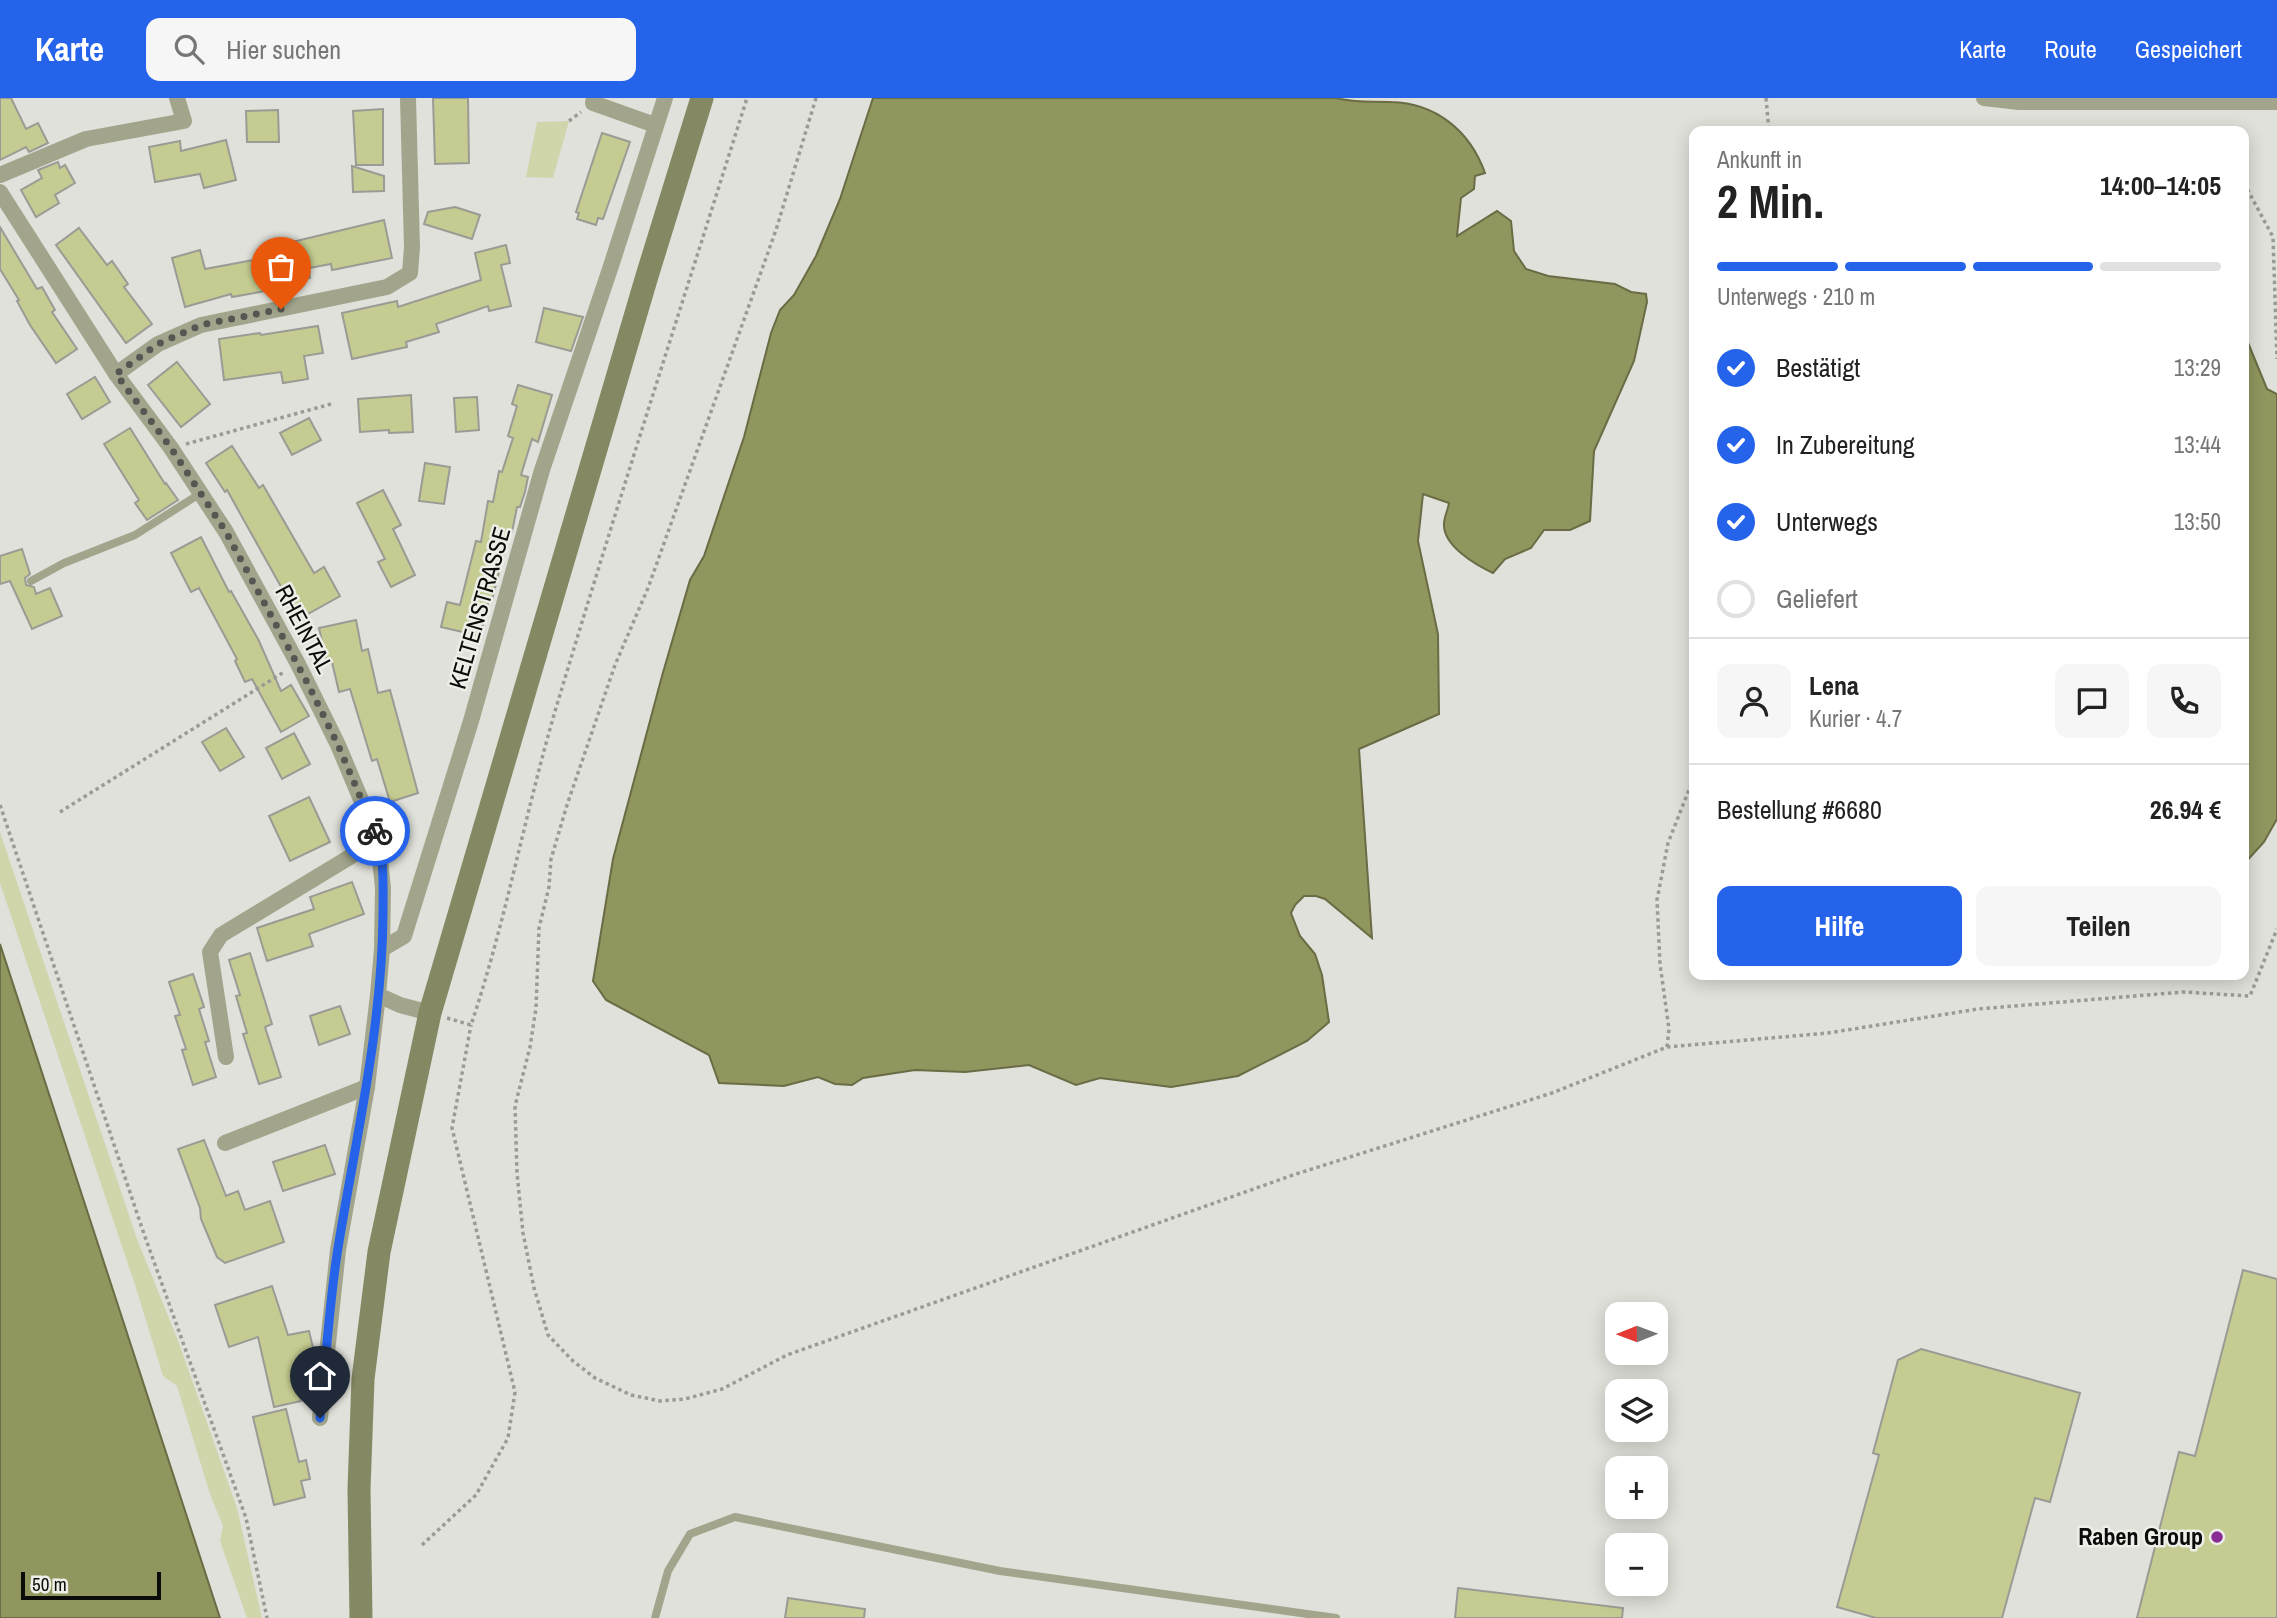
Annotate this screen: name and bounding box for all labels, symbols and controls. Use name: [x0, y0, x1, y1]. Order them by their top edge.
search box: [146, 18, 636, 81]
text: Karte: [35, 27, 104, 71]
icon: search: [170, 30, 208, 68]
text: Hier suchen: [226, 32, 341, 67]
text: Karte: [1959, 33, 2006, 65]
text: Route: [2044, 33, 2097, 65]
text: Gespeichert: [2135, 33, 2242, 65]
text: Ankunft in: [1717, 144, 1802, 175]
text: 14:00–14:05: [2100, 168, 2221, 203]
text: 2 Min.: [1717, 170, 1824, 232]
pin: [251, 237, 311, 309]
icon: bag: [262, 248, 300, 286]
text: Unterwegs · 210 m: [1717, 281, 1875, 312]
icon: check: [1717, 349, 1755, 387]
text: Bestätigt: [1776, 350, 1860, 385]
text: 13:29: [2174, 352, 2221, 383]
icon: check: [1717, 426, 1755, 464]
text: In Zubereitung: [1776, 427, 1915, 462]
text: 13:44: [2174, 429, 2221, 460]
icon: check: [1717, 503, 1755, 541]
text: Unterwegs: [1776, 504, 1878, 539]
text: 13:50: [2174, 506, 2221, 537]
street label: KELTENSTRASSE: [441, 523, 517, 692]
street label: RHEINTAL: [268, 579, 342, 678]
text: Geliefert: [1776, 581, 1858, 616]
button: person: [1717, 664, 1791, 738]
button: chat: [2055, 664, 2129, 738]
button: phone: [2147, 664, 2221, 738]
text: Lena: [1809, 668, 1859, 703]
text: Kurier · 4.7: [1809, 703, 1902, 734]
text: Bestellung #6680: [1717, 792, 1882, 827]
text: 26.94 €: [2150, 792, 2221, 827]
courier: [340, 796, 410, 866]
icon: bike: [356, 812, 394, 850]
button: Hilfe: [1717, 886, 1962, 966]
button: Teilen: [1976, 886, 2221, 966]
north arrow: [1605, 1302, 1668, 1365]
map controls: [1605, 1302, 1668, 1596]
pin: [290, 1346, 350, 1418]
icon: home: [301, 1357, 339, 1395]
button: layers: [1605, 1379, 1668, 1442]
button: +: [1605, 1456, 1668, 1519]
place label: Raben Group: [2078, 1520, 2203, 1552]
marker: Raben Group: [2209, 1529, 2225, 1545]
button: −: [1605, 1533, 1668, 1596]
scale bar: [21, 1569, 161, 1601]
text: 50 m: [32, 1571, 67, 1597]

